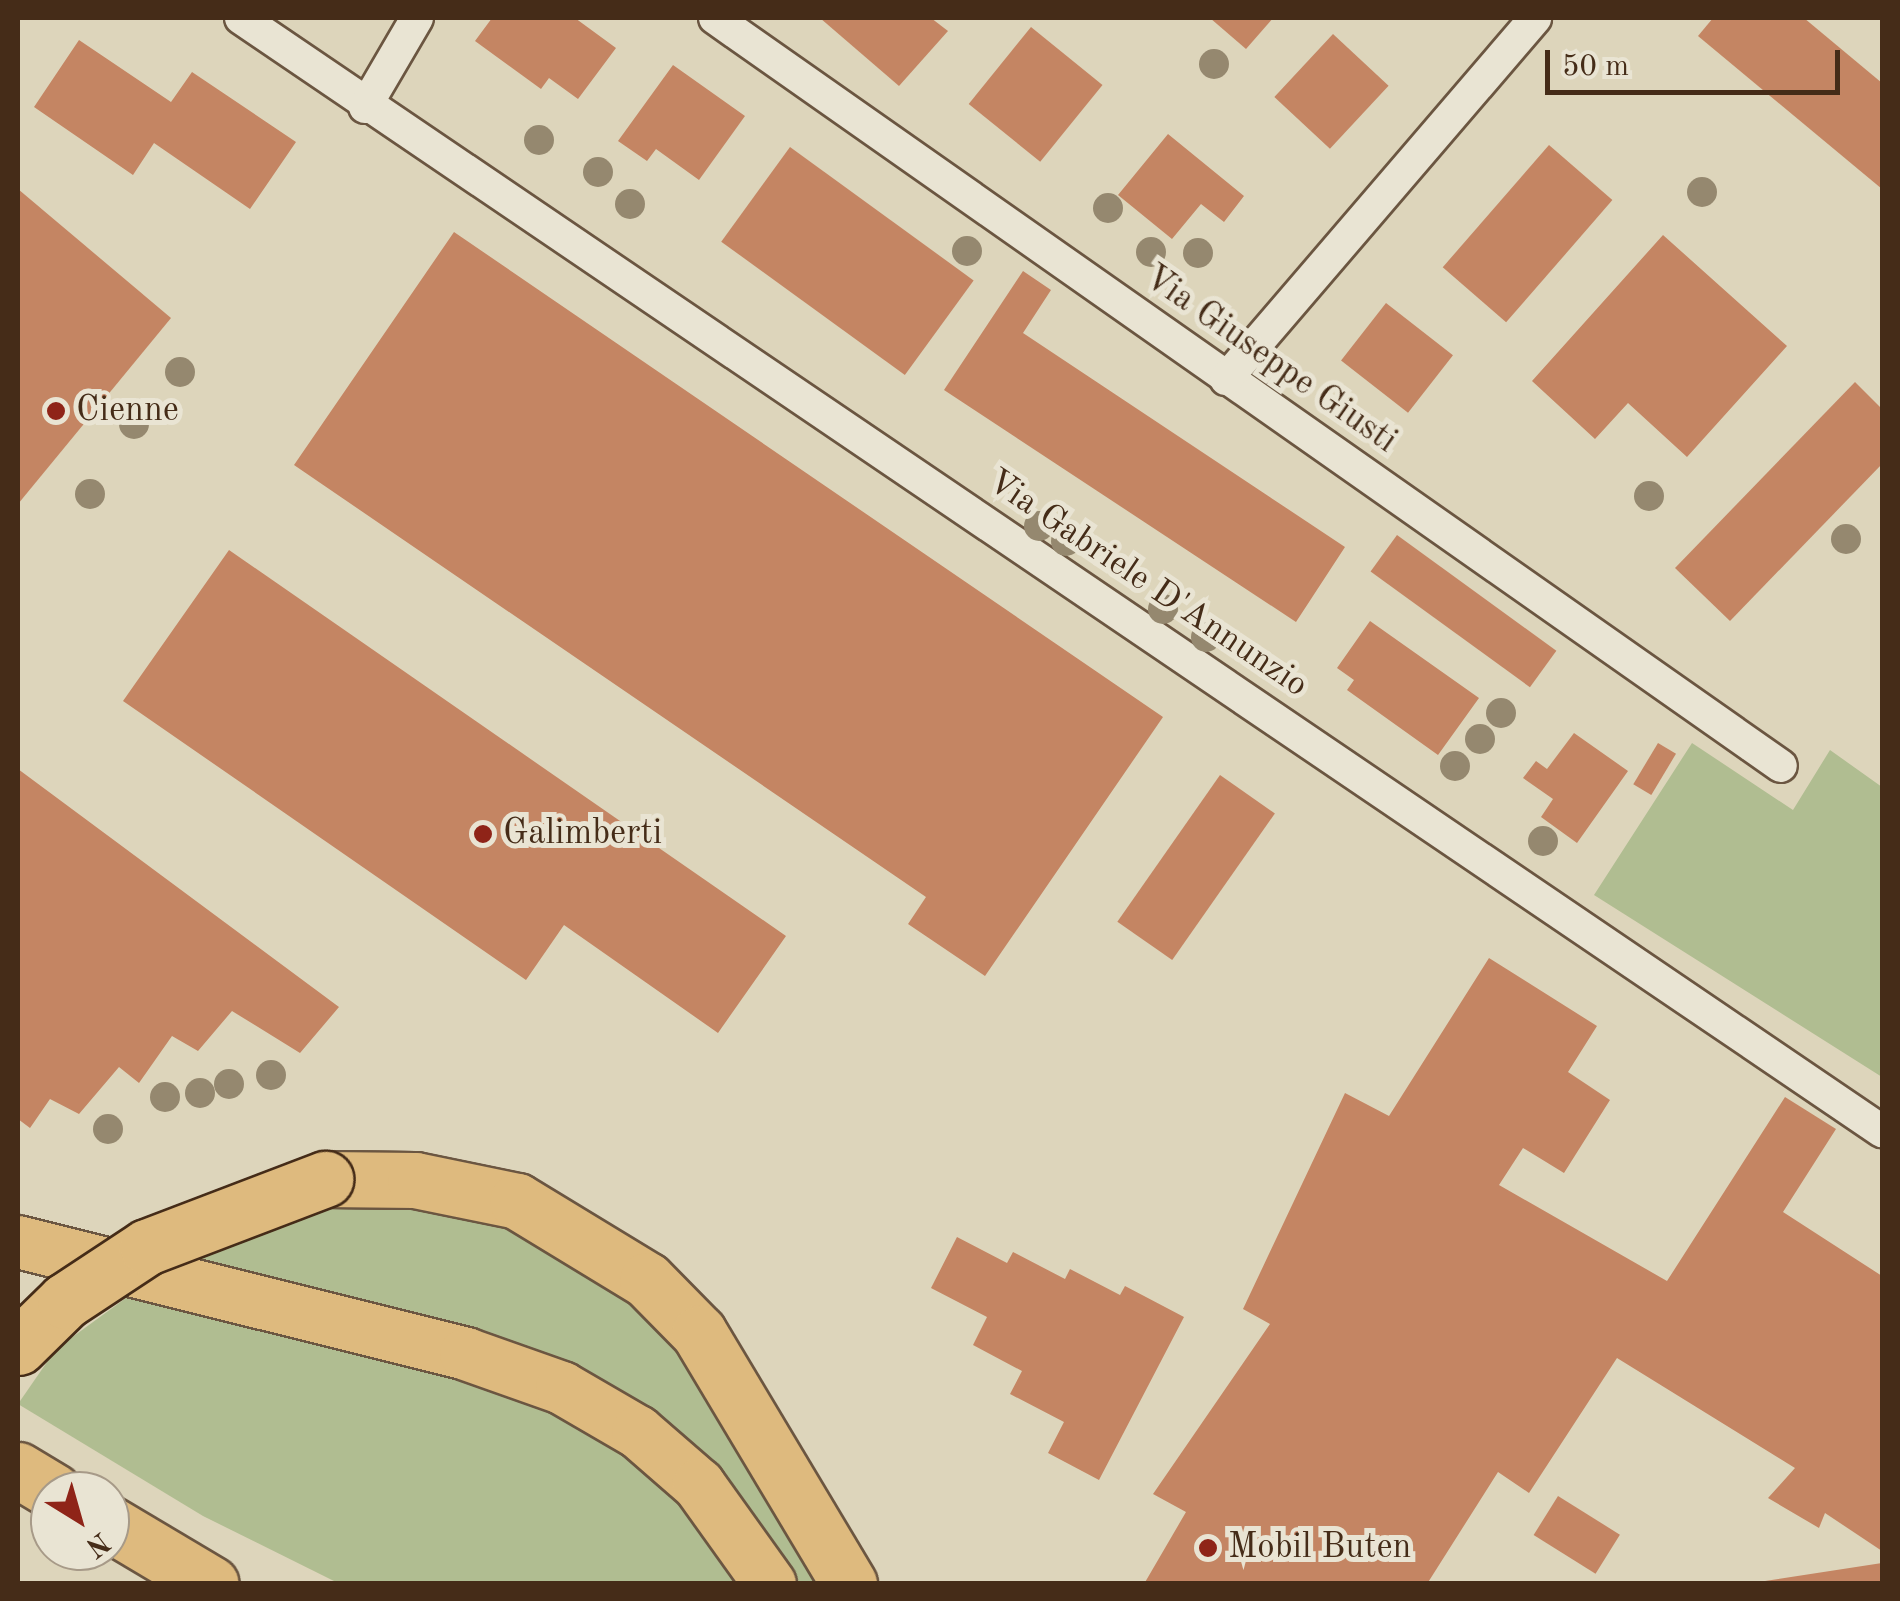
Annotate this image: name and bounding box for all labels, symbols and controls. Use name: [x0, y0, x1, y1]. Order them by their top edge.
scale bar: [1550, 30, 1845, 92]
text: 50 m: [1562, 52, 1629, 82]
street label: Via Giuseppe Giusti: [1135, 257, 1405, 463]
place label: Cienne: [76, 390, 179, 432]
marker: Cienne: [45, 400, 67, 422]
street label: Via Gabriele D'Annunzio: [979, 461, 1315, 707]
place label: Galimberti: [503, 813, 662, 855]
marker: Galimberti: [472, 823, 494, 845]
north arrow: [30, 1471, 130, 1571]
text: N: [80, 1526, 114, 1561]
place label: Mobil Buten: [1228, 1527, 1411, 1569]
marker: Mobil Buten: [1197, 1537, 1219, 1559]

